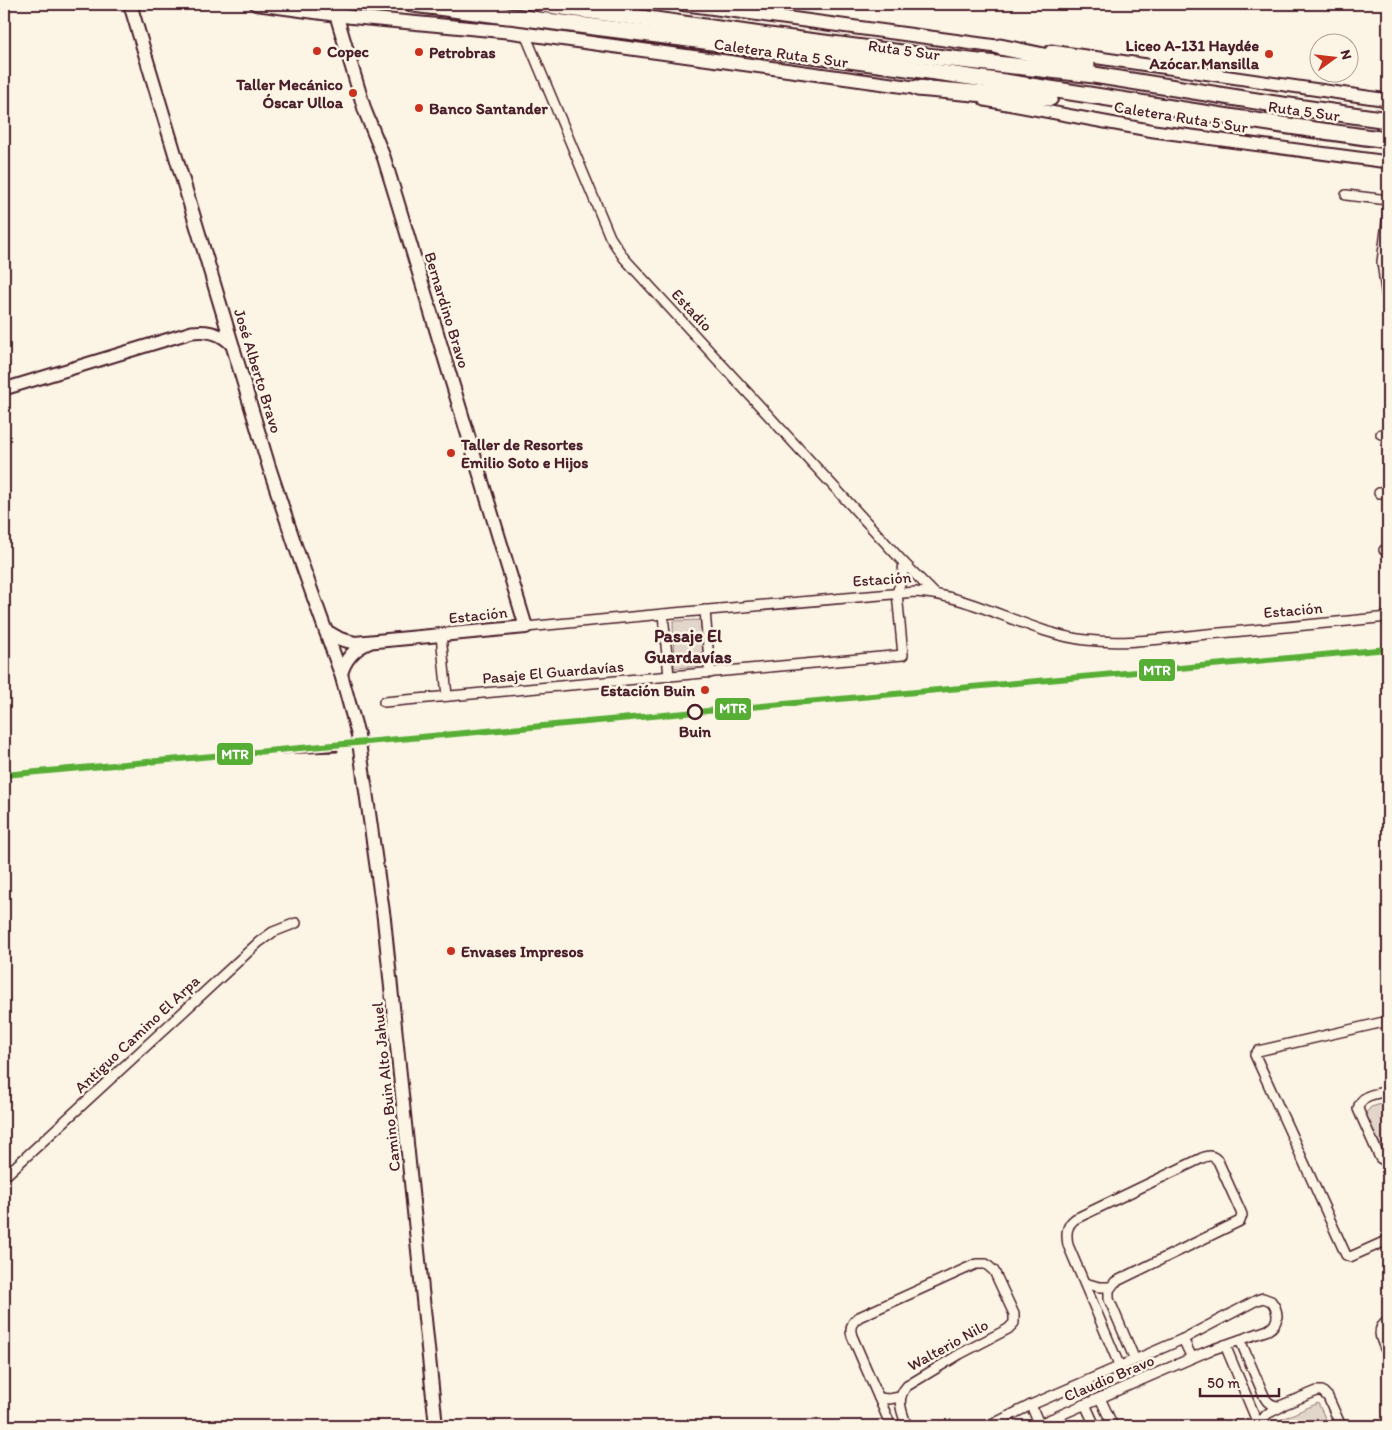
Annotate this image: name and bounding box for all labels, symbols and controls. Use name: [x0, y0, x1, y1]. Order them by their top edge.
north arrow: [1310, 32, 1360, 82]
street label: Caletera Ruta 5 Sur: [713, 34, 850, 72]
street label: Ruta 5 Sur: [867, 36, 942, 65]
place label: Liceo A-131 Haydée Azócar Mansilla: [1126, 36, 1260, 73]
place label: Copec: [327, 42, 370, 62]
place label: Petrobras: [429, 43, 496, 62]
marker: Copec: [311, 45, 323, 57]
marker: Petrobras: [413, 46, 425, 58]
marker: Liceo A-131 Haydée Azócar Mansilla: [1263, 48, 1275, 60]
text: N: [1337, 48, 1356, 62]
place label: Taller Mecánico Óscar Ulloa: [235, 75, 344, 112]
marker: Taller Mecánico Óscar Ulloa: [347, 87, 359, 99]
street label: Caletera Ruta 5 Sur: [1113, 97, 1250, 137]
street label: Ruta 5 Sur: [1267, 97, 1342, 126]
place label: Banco Santander: [429, 99, 548, 118]
marker: Banco Santander: [413, 102, 425, 114]
street label: Bernardino Bravo: [420, 250, 474, 370]
street label: Estadio: [668, 285, 716, 335]
street label: José Alberto Bravo: [230, 306, 286, 436]
place label: Taller de Resortes Emilio Soto e Hijos: [460, 435, 588, 473]
marker: Taller de Resortes Emilio Soto e Hijos: [445, 447, 457, 459]
street label: Estación: [852, 567, 912, 591]
street label: Estación: [1263, 598, 1323, 622]
street label: Estación: [448, 602, 508, 628]
district label: Pasaje El Guardavías: [644, 625, 732, 668]
street label: Pasaje El Guardavías: [481, 656, 625, 688]
line badge: MTR: [1138, 658, 1176, 682]
text: MTR: [1143, 662, 1171, 679]
place label: Estación Buin: [600, 681, 695, 700]
marker: Estación Buin: [699, 684, 711, 696]
line badge: MTR: [714, 697, 752, 721]
text: MTR: [719, 700, 747, 717]
marker: Buin: [687, 704, 703, 720]
place label: Buin: [679, 722, 712, 741]
line badge: MTR: [216, 742, 254, 766]
text: MTR: [221, 746, 249, 763]
place label: Envases Impresos: [461, 942, 584, 962]
marker: Envases Impresos: [445, 945, 457, 957]
street label: Antiguo Camino El Arpa: [70, 971, 204, 1097]
street label: Camino Buin Alto Jahuel: [368, 1001, 404, 1173]
street label: Walterio Nilo: [904, 1315, 992, 1375]
street label: Claudio Bravo: [1061, 1350, 1157, 1406]
scale bar: [1200, 1365, 1278, 1397]
text: 50 m: [1207, 1374, 1240, 1392]

